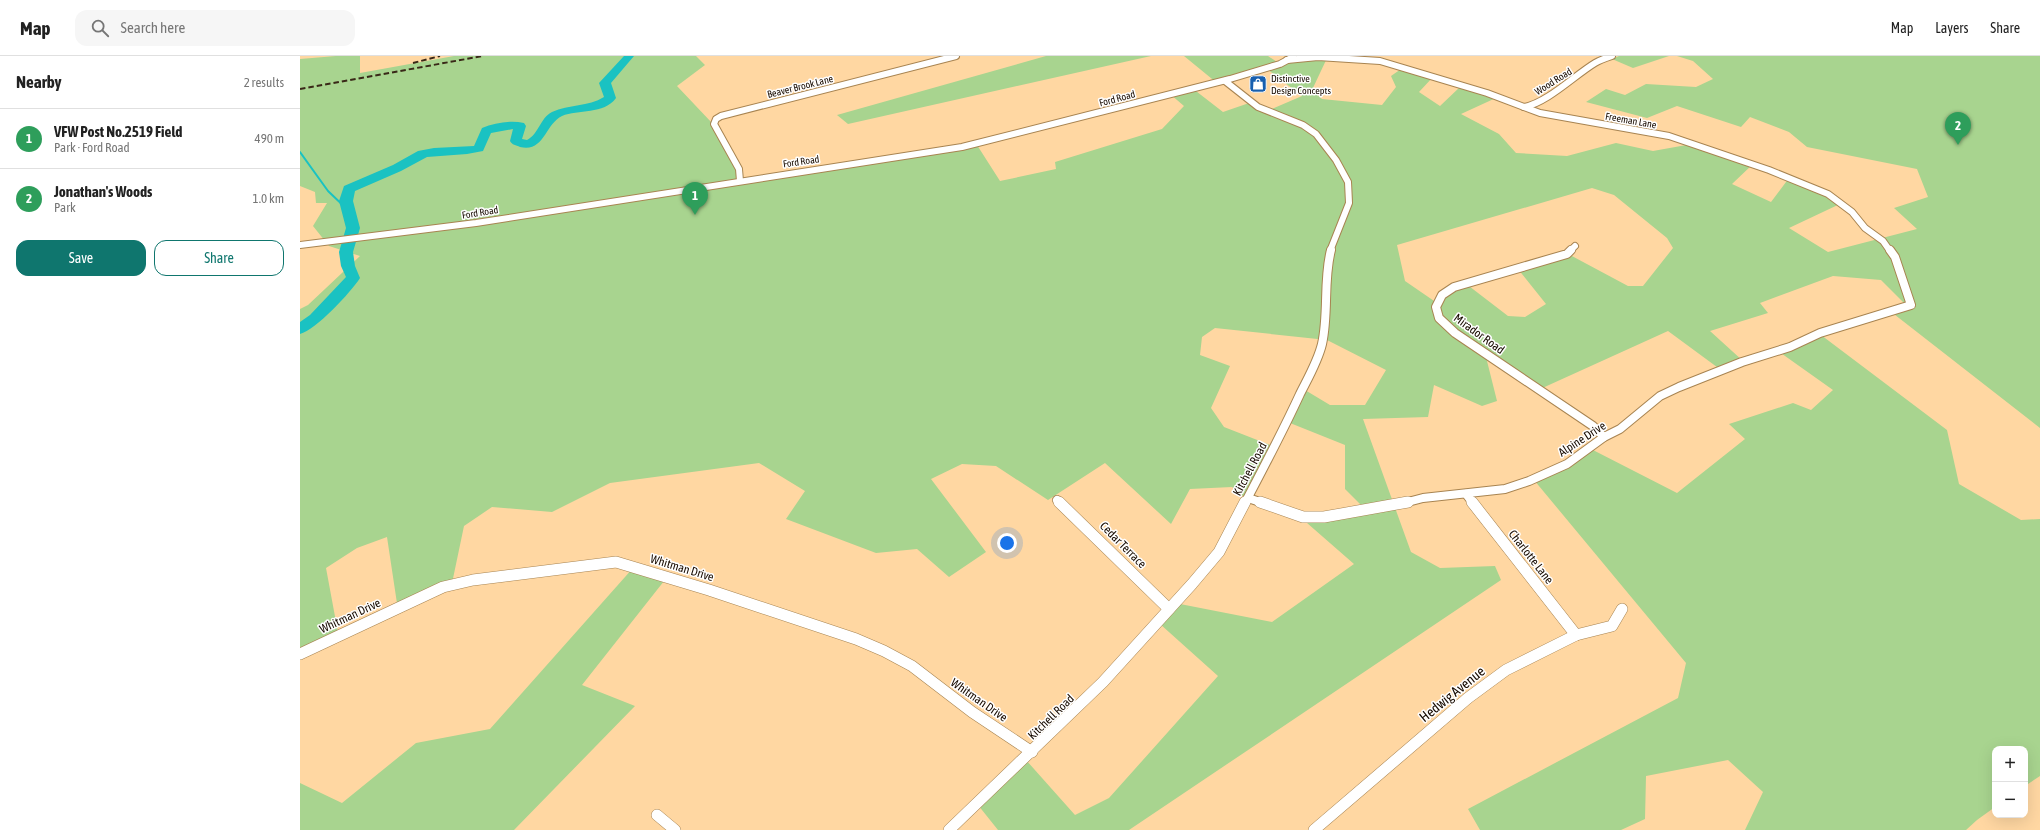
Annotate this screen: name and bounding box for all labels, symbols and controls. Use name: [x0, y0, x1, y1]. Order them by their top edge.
search box: [75, 10, 355, 46]
text: Map: [20, 17, 51, 39]
icon: search: [89, 17, 111, 39]
text: Search here: [121, 19, 185, 36]
text: Map: [1891, 20, 1913, 36]
text: Layers: [1935, 20, 1968, 36]
text: Share: [1990, 20, 2020, 36]
street label: Wood Road: [1533, 66, 1574, 97]
text: Nearby: [16, 72, 62, 92]
street label: Beaver Brook Lane: [766, 73, 835, 100]
place label: Distinctive Design Concepts: [1271, 73, 1331, 96]
shop icon: Distinctive Design Concepts: [1248, 74, 1268, 94]
text: 2 results: [244, 75, 284, 90]
street label: Ford Road: [1098, 88, 1137, 109]
street label: Freeman Lane: [1604, 111, 1658, 130]
pin: 2: [1945, 112, 1971, 145]
text: VFW Post No.2519 Field: [54, 123, 182, 140]
text: 1: [26, 131, 32, 146]
text: 490 m: [255, 131, 284, 146]
text: Park · Ford Road: [54, 140, 130, 155]
street label: Ford Road: [782, 153, 820, 169]
pin: 1: [682, 182, 708, 215]
text: Jonathan's Woods: [54, 183, 152, 200]
text: 2: [26, 191, 32, 206]
text: 1.0 km: [253, 191, 284, 206]
text: Park: [54, 200, 76, 215]
street label: Ford Road: [461, 204, 499, 221]
button: Save: [16, 240, 146, 276]
button: Share: [154, 240, 284, 276]
street label: Mirador Road: [1451, 311, 1507, 357]
street label: Alpine Drive: [1556, 419, 1608, 459]
street label: Kitchell Road: [1230, 440, 1270, 498]
street label: Cedar Terrace: [1097, 519, 1149, 571]
street label: Charlotte Lane: [1506, 527, 1556, 587]
your location: [997, 533, 1017, 553]
street label: Whitman Drive: [649, 552, 715, 584]
street label: Whitman Drive: [317, 596, 383, 636]
street label: Hedwig Avenue: [1416, 663, 1488, 725]
street label: Whitman Drive: [948, 675, 1010, 725]
street label: Kitchell Road: [1025, 692, 1077, 742]
map controls: [1992, 746, 2028, 818]
button: +: [1992, 746, 2028, 782]
button: −: [1992, 782, 2028, 818]

